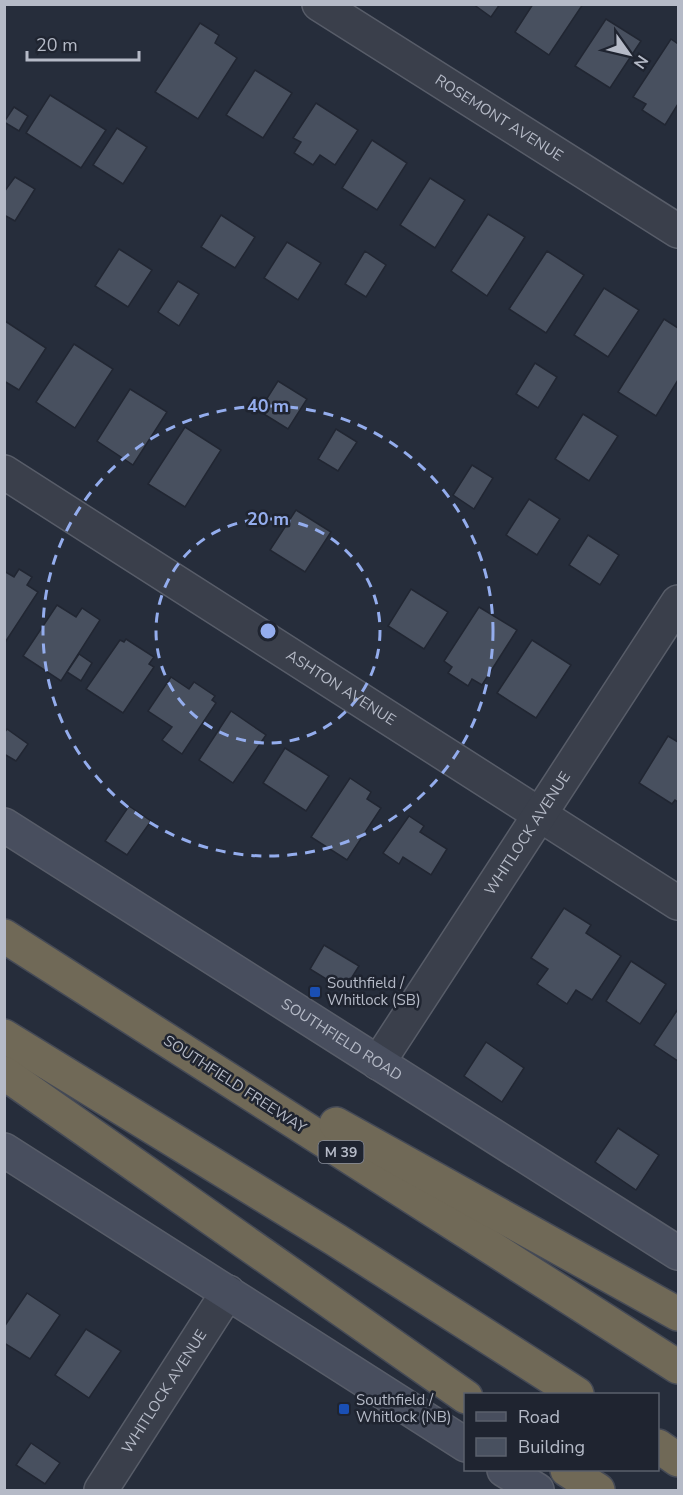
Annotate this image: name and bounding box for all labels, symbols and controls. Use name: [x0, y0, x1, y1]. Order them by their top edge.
scale bar: [27, 24, 140, 62]
north arrow: [599, 24, 659, 84]
text: 20 m: [36, 33, 78, 57]
text: N: [628, 51, 653, 73]
street label: ROSEMONT AVENUE: [431, 70, 567, 166]
text: 40 m: [247, 394, 289, 418]
text: 20 m: [247, 507, 289, 531]
centre of rings: [258, 621, 278, 641]
street label: ASHTON AVENUE: [282, 645, 400, 730]
street label: WHITLOCK AVENUE: [480, 768, 575, 899]
place label: Southfield / Whitlock (SB): [327, 973, 421, 1010]
marker: Southfield / Whitlock (SB): [308, 985, 322, 999]
street label: SOUTHFIELD ROAD: [277, 994, 406, 1085]
street label: SOUTHFIELD FREEWAY: [160, 1030, 311, 1138]
road number: M 39: [318, 1141, 364, 1163]
street label: WHITLOCK AVENUE: [117, 1326, 211, 1457]
place label: Southfield / Whitlock (NB): [356, 1390, 452, 1427]
legend: [464, 1393, 659, 1471]
marker: Southfield / Whitlock (NB): [337, 1402, 351, 1416]
text: Road: [518, 1405, 560, 1429]
text: Building: [518, 1435, 585, 1459]

